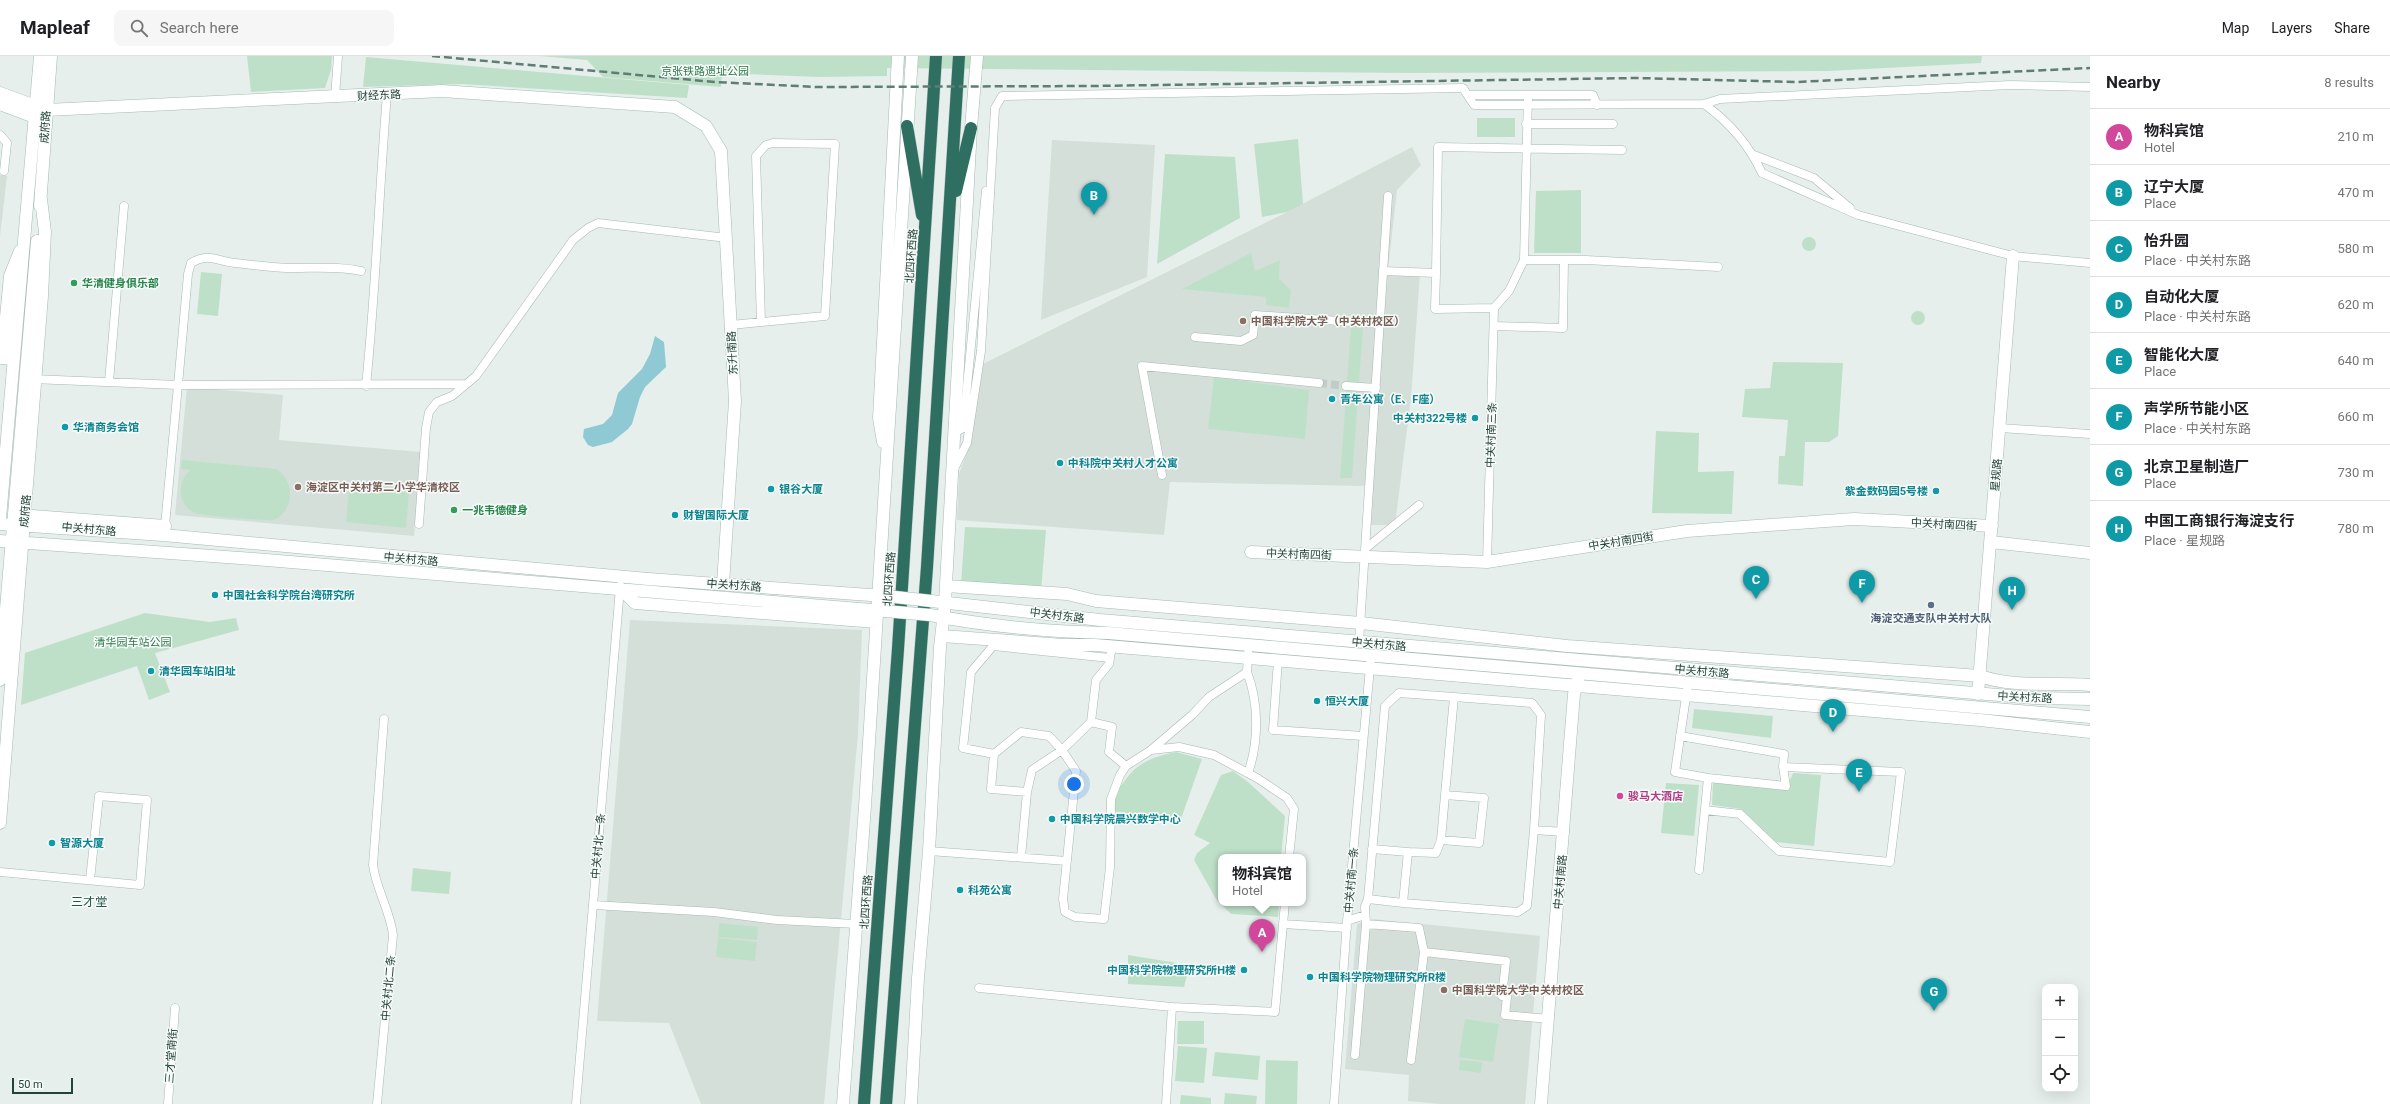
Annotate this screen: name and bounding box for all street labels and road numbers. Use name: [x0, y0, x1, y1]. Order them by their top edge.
street label: 财经东路: [357, 88, 401, 103]
street label: 成府路: [38, 110, 53, 144]
street label: 北四环西路: [903, 228, 920, 284]
street label: 东升南路: [725, 331, 740, 375]
street label: 中关村南三条: [1484, 402, 1499, 468]
street label: 星规路: [1989, 458, 2004, 492]
street label: 成府路: [18, 494, 33, 528]
street label: 中关村南四街: [1911, 516, 1977, 533]
street label: 中关村东路: [61, 521, 117, 538]
street label: 中关村南四街: [1587, 530, 1655, 553]
street label: 中关村南四街: [1266, 547, 1332, 562]
street label: 中关村东路: [383, 551, 439, 568]
street label: 北四环西路: [881, 551, 898, 607]
street label: 中关村东路: [706, 577, 762, 594]
street label: 中关村东路: [1029, 606, 1085, 625]
street label: 中关村东路: [1351, 636, 1407, 653]
street label: 中关村东路: [1674, 663, 1730, 680]
street label: 中关村东路: [1997, 690, 2053, 705]
street label: 中关村北一条: [589, 813, 608, 879]
street label: 中关村南一条: [1342, 847, 1361, 913]
street label: 中关村南路: [1552, 854, 1569, 910]
street label: 北四环西路: [858, 874, 875, 930]
street label: 中关村北二条: [379, 955, 398, 1021]
street label: 三才堂南街: [163, 1028, 180, 1084]

